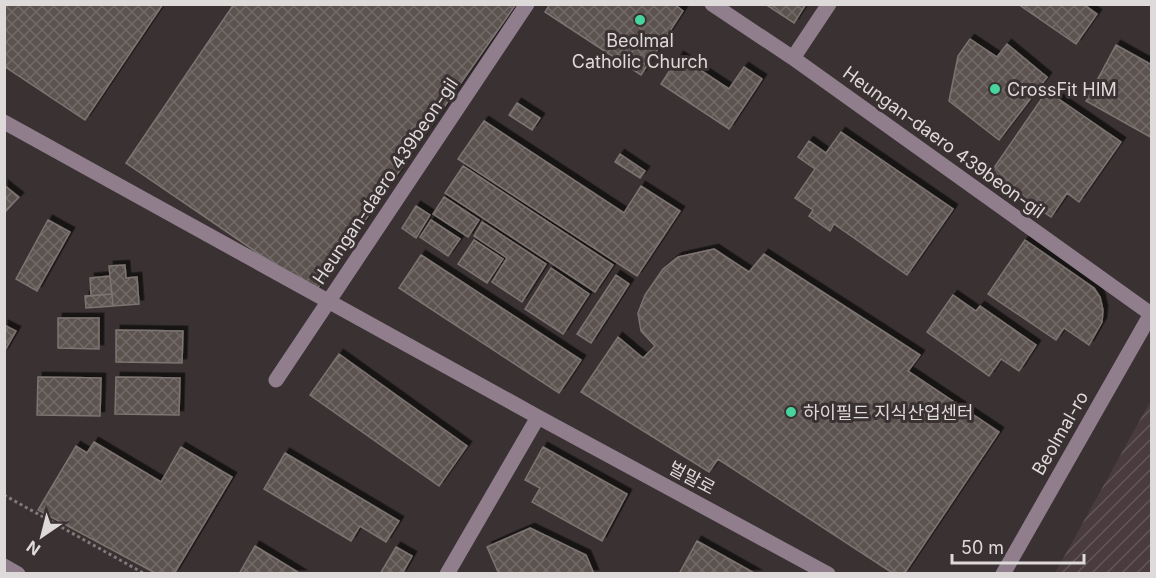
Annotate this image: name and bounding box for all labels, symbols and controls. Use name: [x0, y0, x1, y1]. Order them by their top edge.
marker: Beolmal Catholic Church: [633, 13, 647, 27]
place label: Beolmal Catholic Church: [572, 30, 708, 72]
street label: Heungan-daero 439beon-gil: [839, 62, 1049, 222]
street label: Heungan-daero 439beon-gil: [308, 74, 462, 288]
place label: CrossFit HIM: [1007, 79, 1117, 100]
marker: CrossFit HIM: [988, 82, 1002, 96]
street label: Beolmal-ro: [1028, 387, 1092, 479]
place label: 하이필드 지식산업센터: [803, 402, 974, 423]
marker: 하이필드 지식산업센터: [784, 405, 798, 419]
street label: 벌말로: [665, 457, 719, 499]
north arrow: [12, 506, 72, 566]
scale bar: [952, 527, 1084, 565]
text: N: [23, 537, 44, 560]
text: 50 m: [961, 537, 1004, 558]

